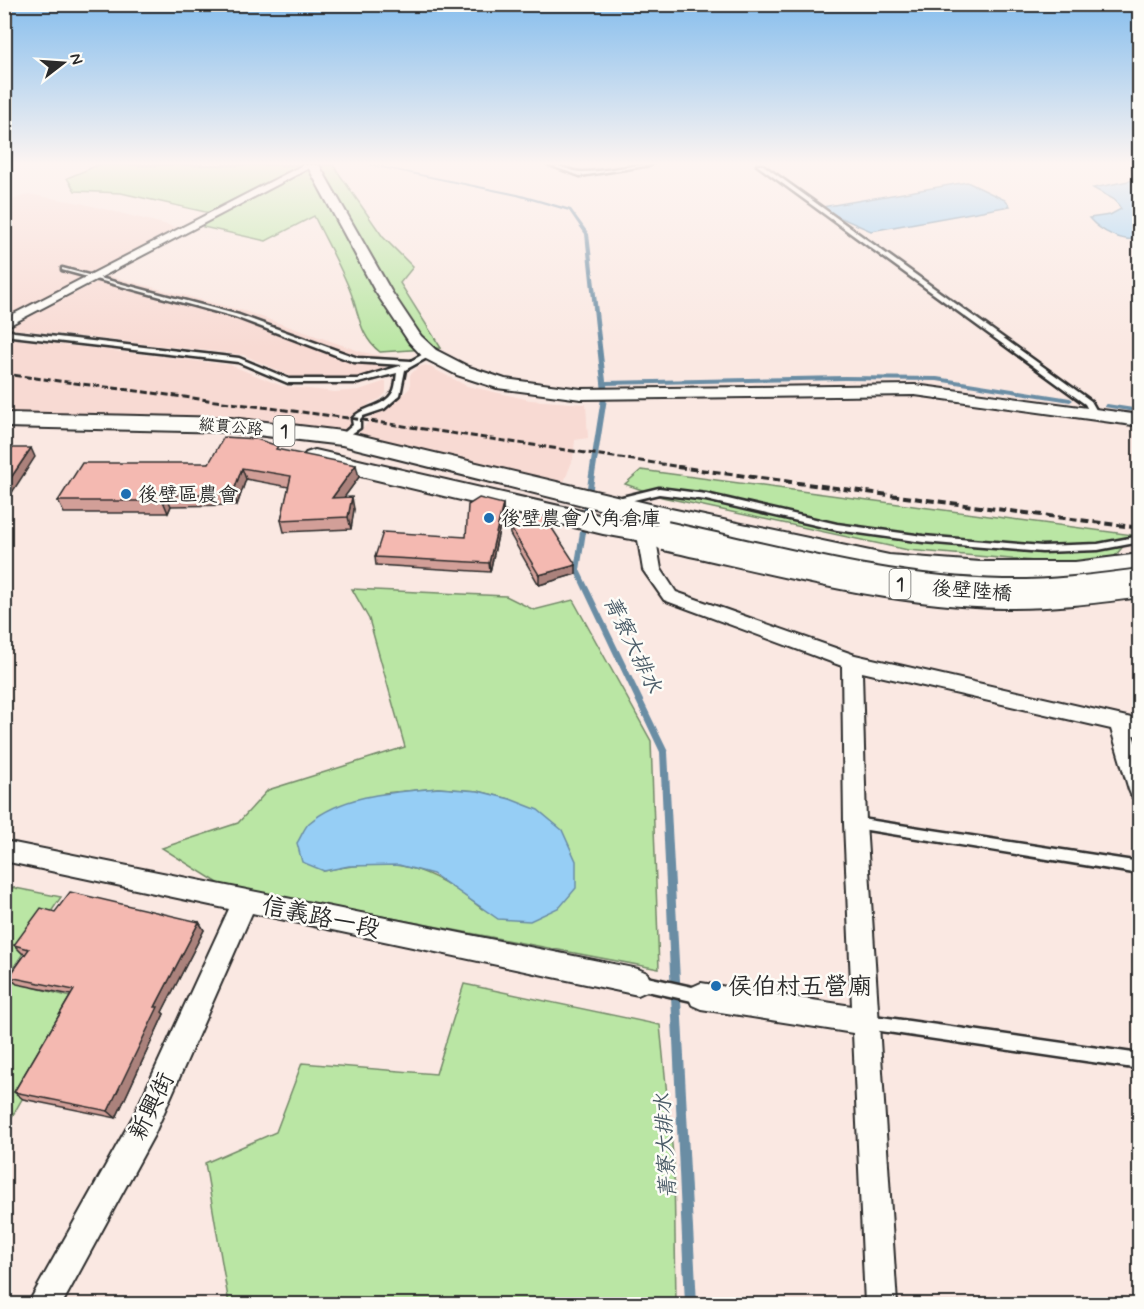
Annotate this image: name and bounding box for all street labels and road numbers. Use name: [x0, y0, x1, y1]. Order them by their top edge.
street label: 縱貫公路: [198, 414, 264, 441]
road number: 1: [274, 416, 294, 446]
road number: 1: [890, 569, 910, 599]
street label: 後壁陸橋: [931, 575, 1013, 608]
street label: 信義路一段: [259, 891, 383, 946]
street label: 新興街: [123, 1068, 182, 1146]

